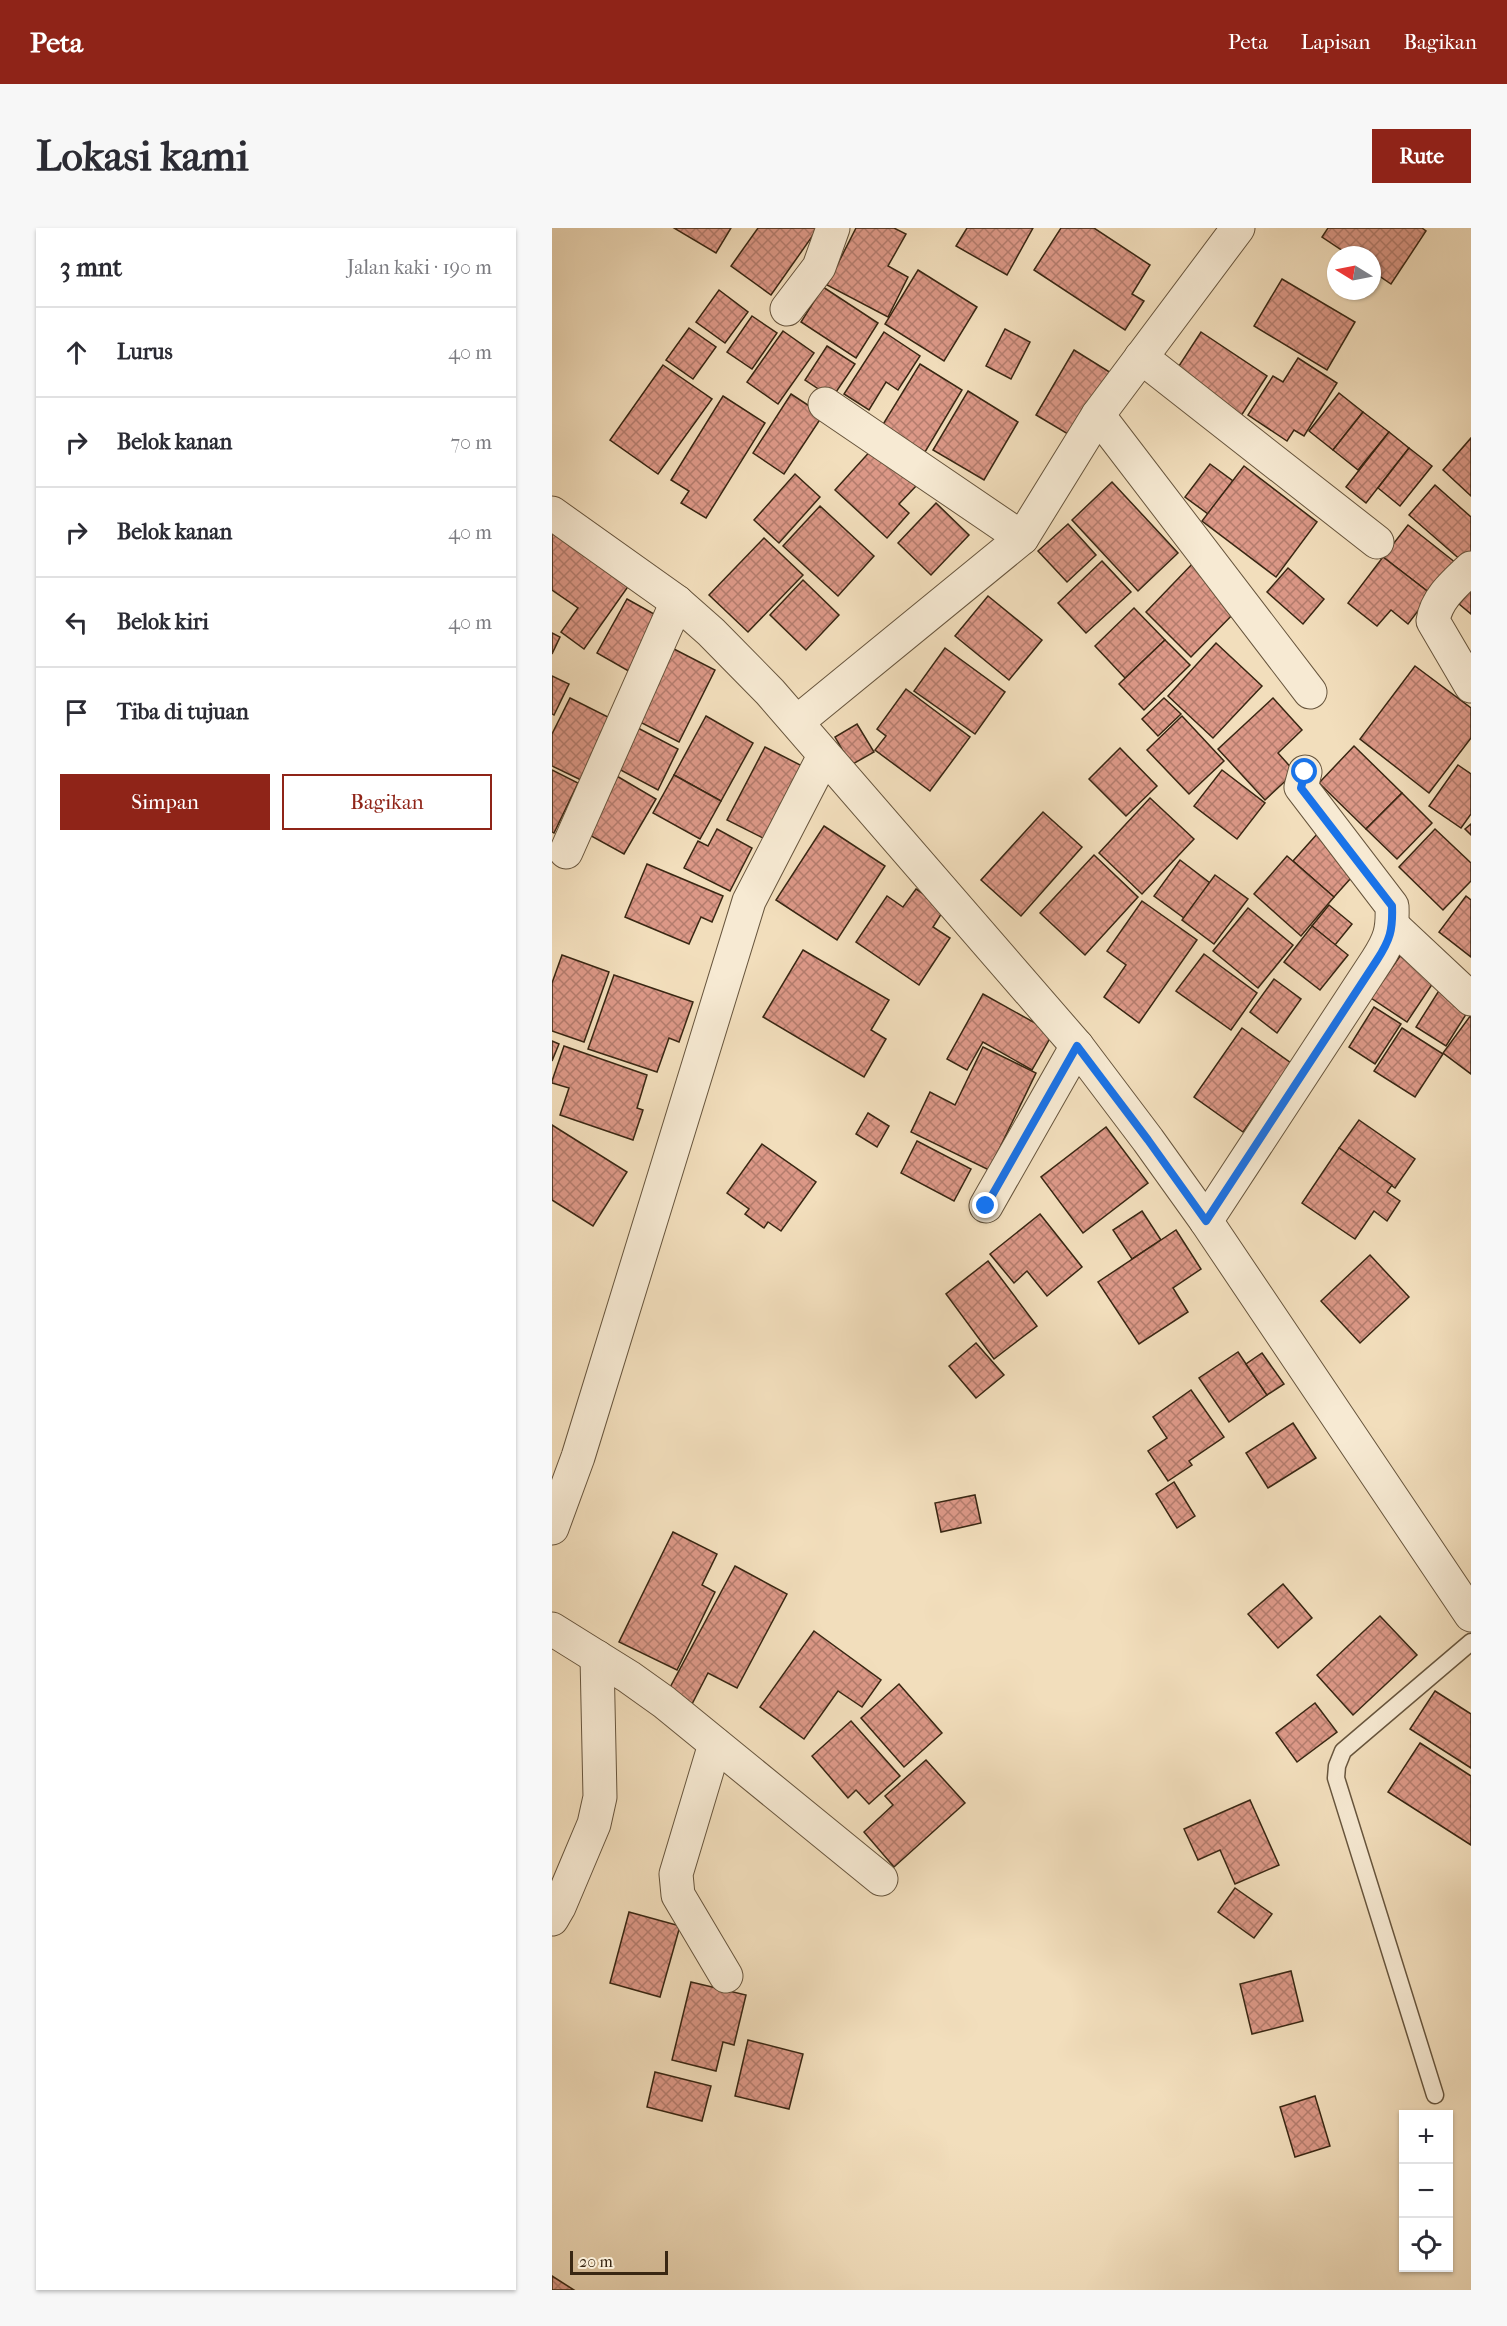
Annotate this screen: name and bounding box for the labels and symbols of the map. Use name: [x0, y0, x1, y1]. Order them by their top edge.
north arrow: [1327, 246, 1381, 300]
route start: [1291, 758, 1317, 784]
route end: [972, 1192, 998, 1218]
scale bar: [570, 2248, 668, 2276]

